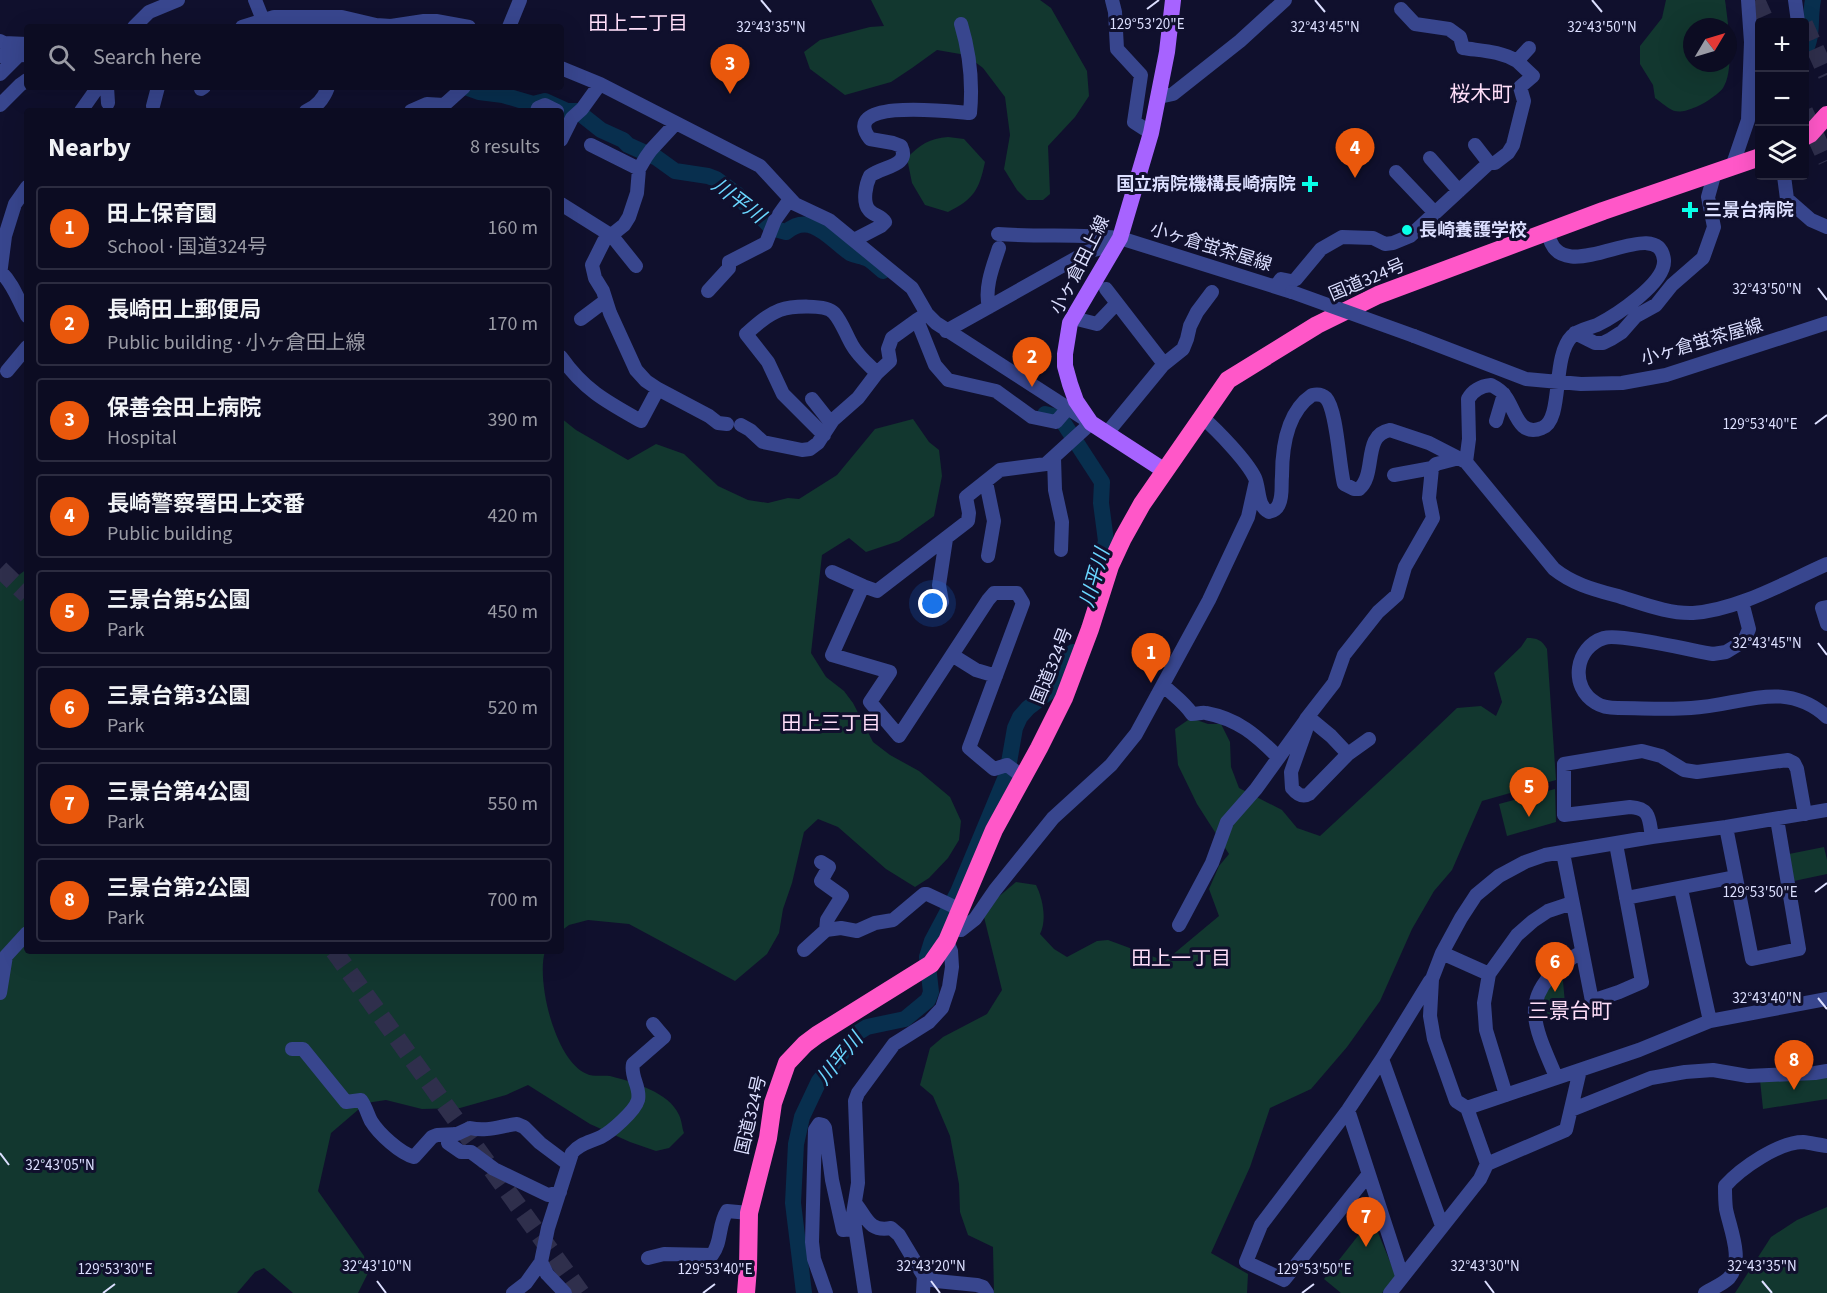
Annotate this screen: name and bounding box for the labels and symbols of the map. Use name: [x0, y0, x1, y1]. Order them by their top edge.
district label: 田上二丁目: [588, 10, 688, 38]
text: 129°53'20"E: [1109, 14, 1185, 35]
text: 32°43'35"N: [736, 17, 806, 38]
text: 32°43'45"N: [1290, 17, 1360, 38]
text: 32°43'50"N: [1567, 17, 1637, 38]
north arrow: [1683, 18, 1737, 72]
pin: 3: [710, 44, 750, 94]
district label: 桜木町: [1450, 79, 1513, 109]
pin: 4: [1336, 128, 1374, 178]
water label: 川平川: [706, 172, 772, 231]
place label: 国立病院機構長崎病院: [1116, 172, 1296, 197]
marker: 国立病院機構長崎病院: [1301, 175, 1319, 193]
place label: 三景台病院: [1704, 198, 1794, 223]
marker: 三景台病院: [1681, 201, 1699, 219]
street label: 小ヶ倉田上線: [1044, 211, 1116, 319]
street label: 小ヶ倉蛍茶屋線: [1147, 217, 1275, 277]
place label: 長崎養護学校: [1419, 218, 1527, 243]
marker: 長崎養護学校: [1400, 223, 1414, 237]
street label: 国道324号: [1325, 253, 1409, 307]
text: 32°43'50"N: [1732, 279, 1802, 300]
street label: 小ヶ倉蛍茶屋線: [1638, 313, 1766, 371]
pin: 2: [1012, 338, 1052, 387]
text: 129°53'40"E: [1722, 414, 1798, 435]
water label: 川平川: [1073, 543, 1117, 611]
your location: [918, 589, 947, 618]
street label: 国道324号: [1025, 624, 1079, 708]
text: 32°43'45"N: [1732, 633, 1802, 654]
pin: 1: [1132, 634, 1170, 683]
district label: 田上三丁目: [781, 710, 881, 738]
pin: 5: [1510, 768, 1549, 817]
text: 129°53'50"E: [1722, 882, 1798, 903]
pin: 6: [1536, 942, 1574, 992]
district label: 田上一丁目: [1131, 945, 1231, 973]
text: 32°43'40"N: [1732, 988, 1802, 1009]
district label: 三景台町: [1528, 996, 1612, 1026]
water label: 川平川: [810, 1025, 871, 1091]
pin: 8: [1774, 1040, 1814, 1090]
street label: 国道324号: [730, 1073, 772, 1157]
text: 32°43'05"N: [25, 1155, 95, 1176]
pin: 7: [1346, 1198, 1386, 1247]
text: 32°43'10"N: [342, 1256, 412, 1277]
text: 32°43'20"N: [896, 1256, 966, 1277]
text: 32°43'30"N: [1450, 1256, 1520, 1277]
text: 32°43'35"N: [1727, 1256, 1797, 1277]
text: 129°53'30"E: [77, 1259, 153, 1280]
text: 129°53'40"E: [677, 1259, 753, 1280]
text: 129°53'50"E: [1276, 1259, 1352, 1280]

